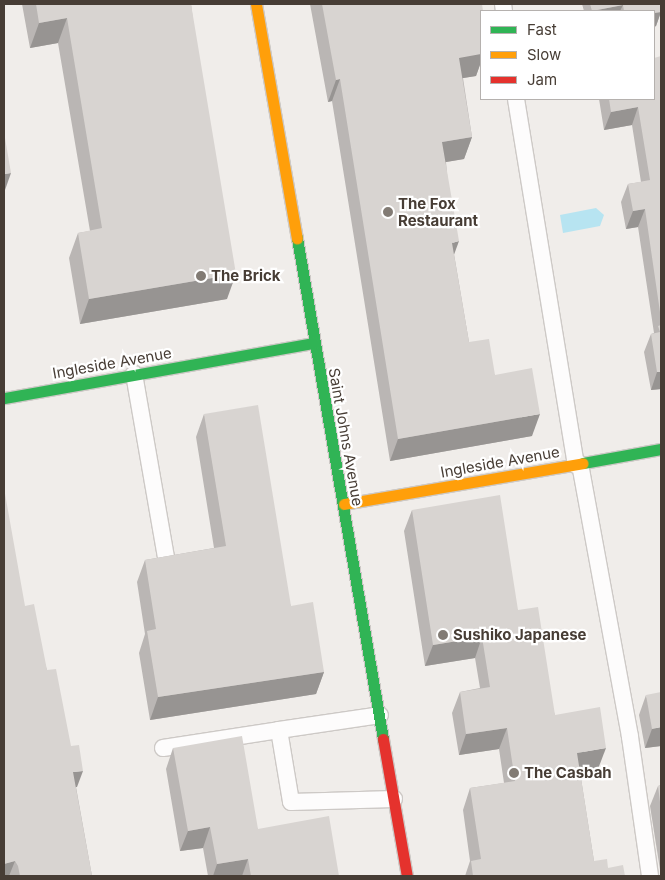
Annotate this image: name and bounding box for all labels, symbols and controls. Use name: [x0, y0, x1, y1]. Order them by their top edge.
legend: [480, 10, 655, 100]
text: Fast: [527, 20, 557, 39]
text: Slow: [527, 45, 561, 64]
text: Jam: [527, 70, 557, 89]
place label: The Fox Restaurant: [398, 194, 478, 229]
marker: The Fox Restaurant: [382, 206, 394, 218]
place label: The Brick: [211, 267, 281, 285]
marker: The Brick: [195, 270, 207, 282]
street label: Ingleside Avenue: [51, 344, 173, 382]
street label: Saint Johns Avenue: [325, 367, 367, 507]
street label: Ingleside Avenue: [439, 443, 561, 481]
place label: Sushiko Japanese: [453, 626, 586, 644]
marker: Sushiko Japanese: [437, 629, 449, 641]
place label: The Casbah: [524, 764, 612, 782]
marker: The Casbah: [508, 767, 520, 779]

